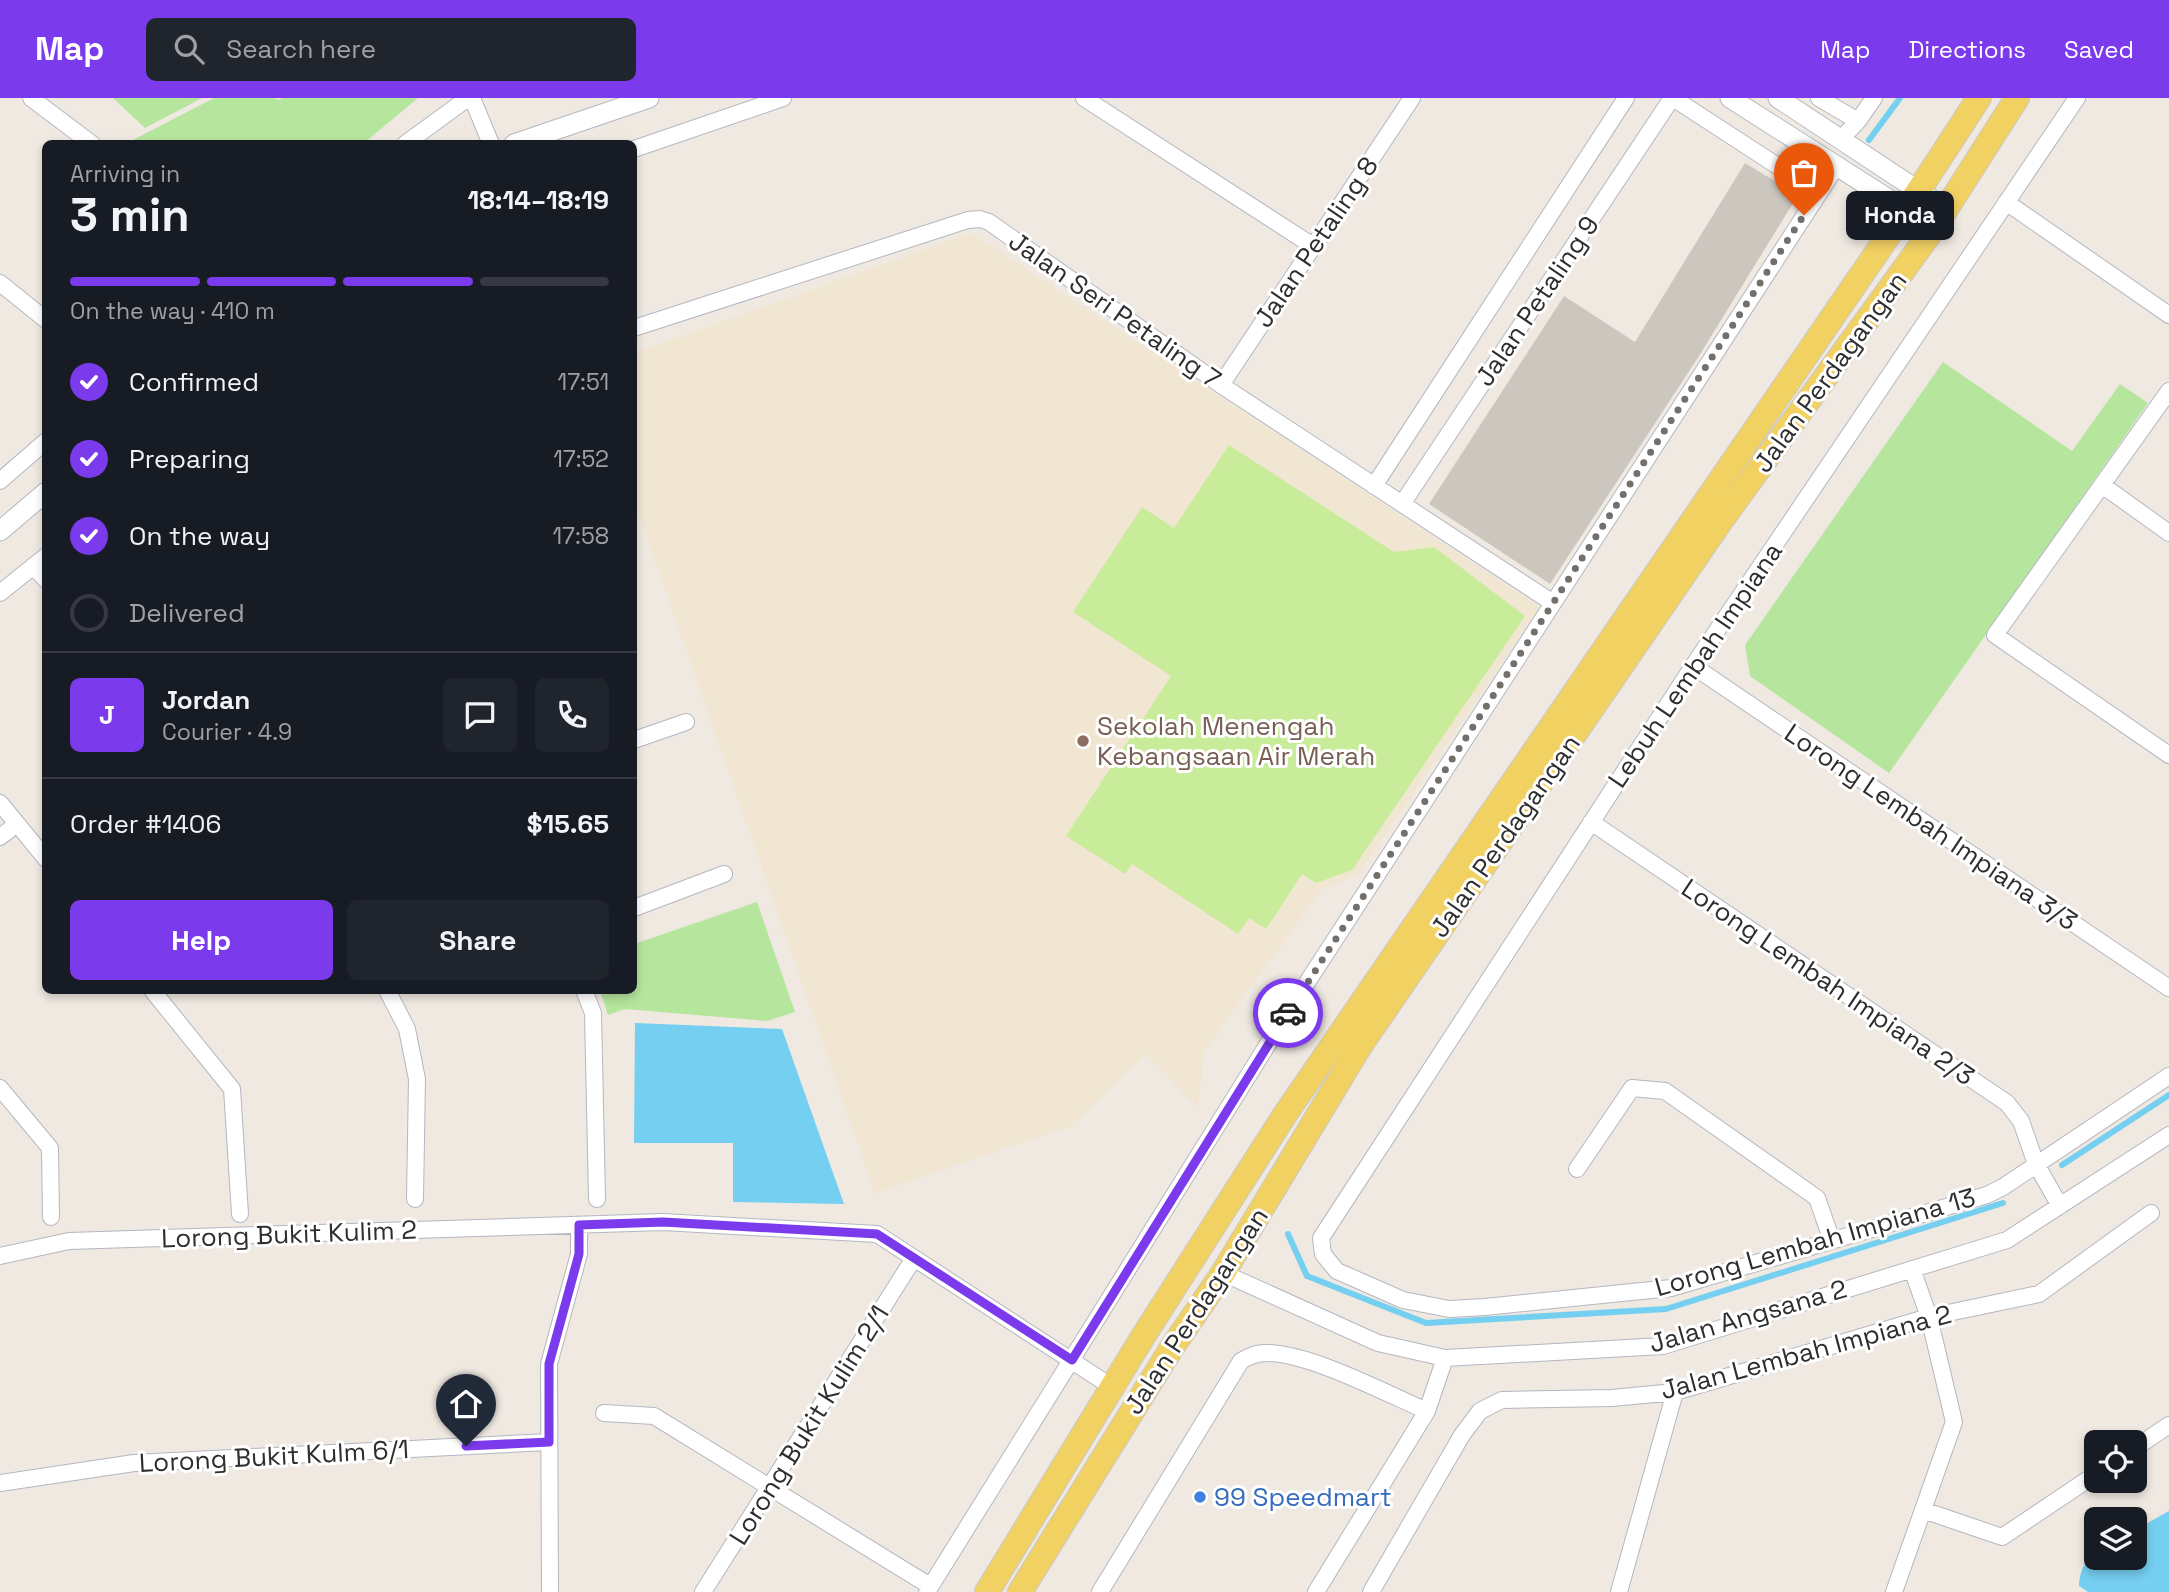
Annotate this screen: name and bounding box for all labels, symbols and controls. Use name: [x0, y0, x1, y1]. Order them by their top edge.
search box: [146, 18, 636, 81]
text: Map: [35, 28, 104, 70]
icon: search: [170, 30, 208, 68]
text: Search here: [226, 32, 376, 66]
text: Map: [1820, 34, 1870, 65]
text: Directions: [1908, 34, 2026, 65]
text: Saved: [2064, 34, 2134, 65]
pin: [1774, 143, 1834, 215]
street label: Jalan Petaling 8: [1246, 150, 1386, 334]
icon: bag: [1785, 154, 1823, 192]
text: Arriving in: [70, 159, 180, 189]
text: 18:14–18:19: [468, 183, 609, 217]
text: 3 min: [70, 186, 190, 244]
callout: Honda: [1846, 190, 1954, 240]
text: Honda: [1864, 200, 1936, 230]
street label: Jalan Petaling 9: [1467, 209, 1607, 393]
street label: Jalan Seri Petaling 7: [1002, 224, 1228, 396]
street label: Jalan Perdagangan: [1746, 265, 1914, 479]
text: On the way · 410 m: [70, 296, 275, 326]
icon: check: [70, 363, 108, 401]
text: Confirmed: [129, 365, 259, 399]
text: 17:51: [558, 367, 609, 397]
icon: check: [70, 440, 108, 478]
text: Preparing: [129, 442, 250, 476]
text: 17:52: [553, 444, 609, 474]
icon: check: [70, 517, 108, 555]
text: On the way: [129, 519, 270, 553]
text: 17:58: [552, 521, 609, 551]
street label: Lebuh Lembah Impiana: [1600, 536, 1790, 794]
text: Delivered: [129, 596, 245, 630]
button: chat: [443, 678, 517, 752]
button: phone: [535, 678, 609, 752]
text: Jordan: [162, 683, 250, 717]
text: J: [99, 698, 115, 732]
place label: Sekolah Menengah Kebangsaan Air Merah: [1097, 709, 1375, 773]
street label: Lorong Lembah Impiana 3/3: [1778, 716, 2084, 938]
text: Courier · 4.9: [162, 717, 292, 747]
street label: Jalan Perdagangan: [1422, 728, 1588, 944]
marker: Sekolah Menengah Kebangsaan Air Merah: [1075, 733, 1091, 749]
text: Order #1406: [70, 807, 221, 841]
text: $15.65: [527, 807, 609, 841]
street label: Lorong Lembah Impiana 2/3: [1675, 871, 1981, 1093]
button: Help: [70, 900, 333, 980]
button: Share: [347, 900, 609, 980]
courier: [1253, 978, 1323, 1048]
icon: car: [1269, 994, 1307, 1032]
street label: Lorong Lembah Impiana 13: [1651, 1180, 1979, 1304]
street label: Jalan Perdagangan: [1116, 1201, 1276, 1421]
street label: Lorong Bukit Kulim 2: [161, 1213, 417, 1255]
street label: Jalan Angsana 2: [1645, 1272, 1851, 1360]
street label: Jalan Lembah Impiana 2: [1657, 1297, 1955, 1407]
street label: Lorong Bukit Kulim 2/1: [721, 1299, 897, 1551]
pin: [436, 1374, 496, 1446]
icon: home: [447, 1385, 485, 1423]
map controls: [2084, 1430, 2147, 1570]
button: locate: [2084, 1430, 2147, 1493]
street label: Lorong Bukit Kulm 6/1: [138, 1432, 410, 1480]
place label: 99 Speedmart: [1214, 1480, 1392, 1514]
marker: 99 Speedmart: [1192, 1489, 1208, 1505]
button: layers: [2084, 1507, 2147, 1570]

